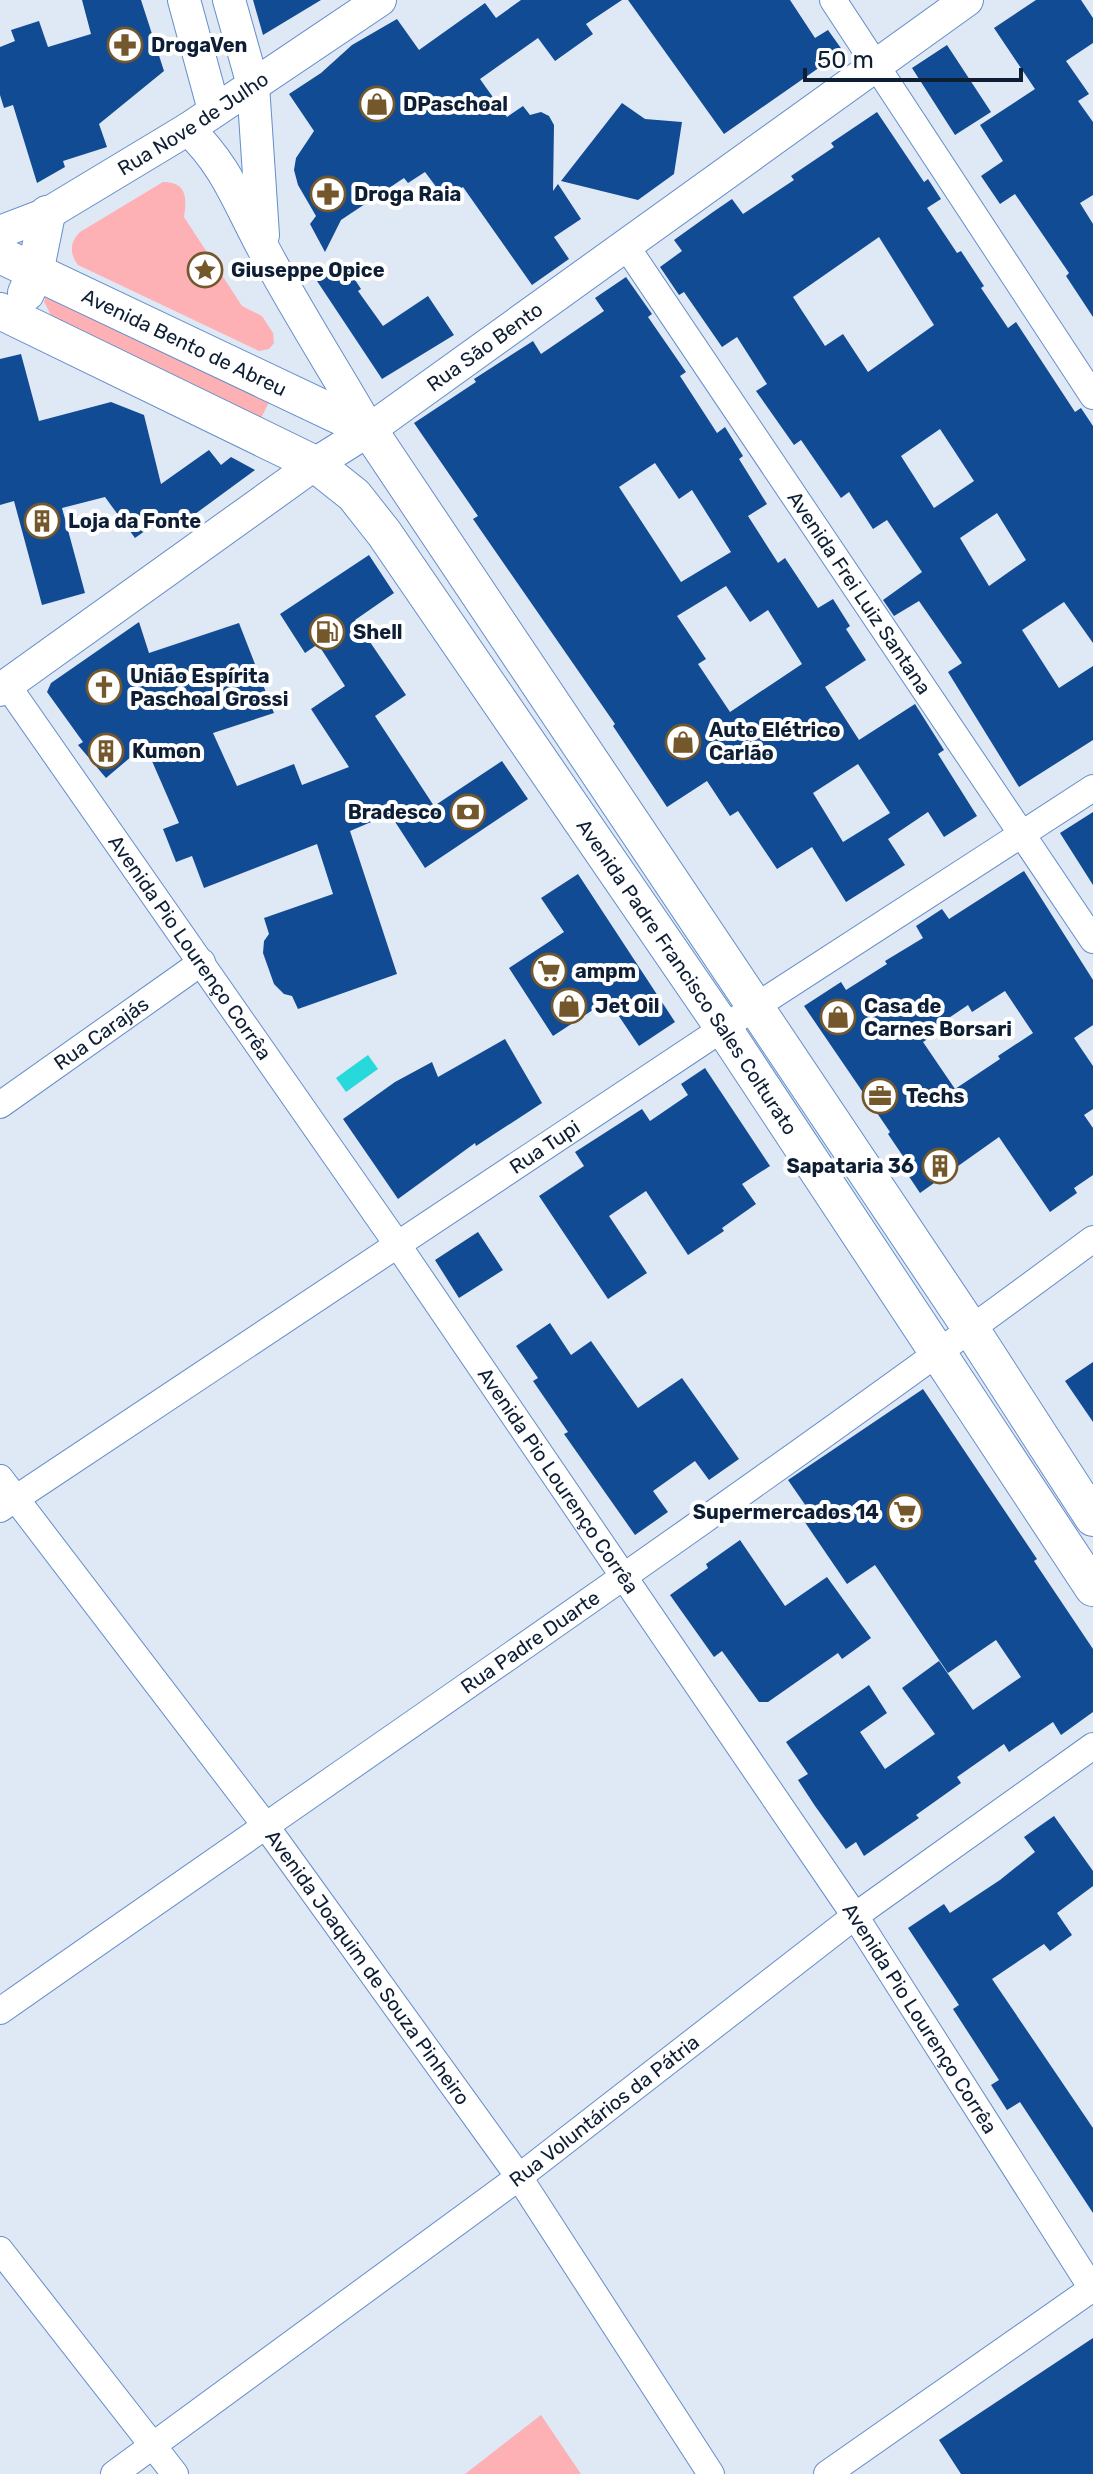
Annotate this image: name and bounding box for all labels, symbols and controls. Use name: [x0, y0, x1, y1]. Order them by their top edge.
pharmacy icon: DrogaVen: [106, 26, 144, 64]
scale bar: [805, 32, 1021, 82]
place label: DrogaVen: [151, 33, 247, 57]
text: 50 m: [817, 46, 874, 74]
street label: Rua Nove de Julho: [113, 67, 273, 181]
shop icon: DPaschoal: [358, 85, 396, 123]
place label: DPaschoal: [403, 92, 508, 116]
pharmacy icon: Droga Raia: [309, 175, 347, 213]
place label: Droga Raia: [354, 182, 461, 206]
place icon: Giuseppe Opice: [186, 251, 224, 289]
place label: Giuseppe Opice: [231, 258, 385, 282]
street label: Avenida Bento de Abreu: [78, 284, 291, 401]
street label: Rua São Bento: [422, 297, 547, 397]
street label: Avenida Frei Luiz Santana: [782, 487, 936, 699]
building icon: Loja da Fonte: [23, 502, 61, 540]
place label: Loja da Fonte: [68, 509, 201, 533]
fuel station icon: Shell: [308, 613, 346, 651]
place label: Shell: [353, 620, 403, 644]
place label: União Espírita Paschoal Grossi: [130, 664, 288, 711]
church icon: União Espírita Paschoal Grossi: [85, 668, 123, 706]
place label: Auto Elétrico Carlão: [709, 718, 840, 765]
shop icon: Auto Elétrico Carlão: [664, 723, 702, 761]
building icon: Kumon: [87, 732, 125, 770]
place label: Kumon: [132, 739, 201, 763]
bank icon: Bradesco: [449, 793, 487, 831]
place label: Bradesco: [348, 800, 442, 824]
street label: Avenida Padre Francisco Sales Colturato: [572, 814, 802, 1139]
street label: Avenida Pio Lourenço Corrêa: [103, 830, 277, 1064]
supermarket icon: ampm: [530, 952, 568, 990]
place label: ampm: [575, 959, 636, 983]
shop icon: Jet Oil: [550, 987, 588, 1025]
street label: Rua Carajás: [49, 992, 153, 1075]
place label: Jet Oil: [595, 994, 660, 1018]
place label: Casa de Carnes Borsari: [864, 994, 1012, 1041]
shop icon: Casa de Carnes Borsari: [819, 998, 857, 1036]
office icon: Techs: [861, 1077, 899, 1115]
place label: Techs: [906, 1084, 965, 1108]
street label: Rua Tupi: [505, 1115, 584, 1179]
building icon: Sapataria 36: [921, 1147, 959, 1185]
place label: Sapataria 36: [786, 1154, 914, 1178]
street label: Avenida Pio Lourenço Corrêa: [473, 1363, 644, 1598]
supermarket icon: Supermercados 14: [886, 1493, 924, 1531]
place label: Supermercados 14: [693, 1500, 879, 1524]
street label: Rua Padre Duarte: [456, 1585, 604, 1699]
street label: Avenida Joaquim de Souza Pinheiro: [260, 1825, 475, 2109]
street label: Avenida Pio Lourenço Corrêa: [838, 1898, 1002, 2138]
street label: Rua Voluntários da Pátria: [505, 2030, 704, 2192]

